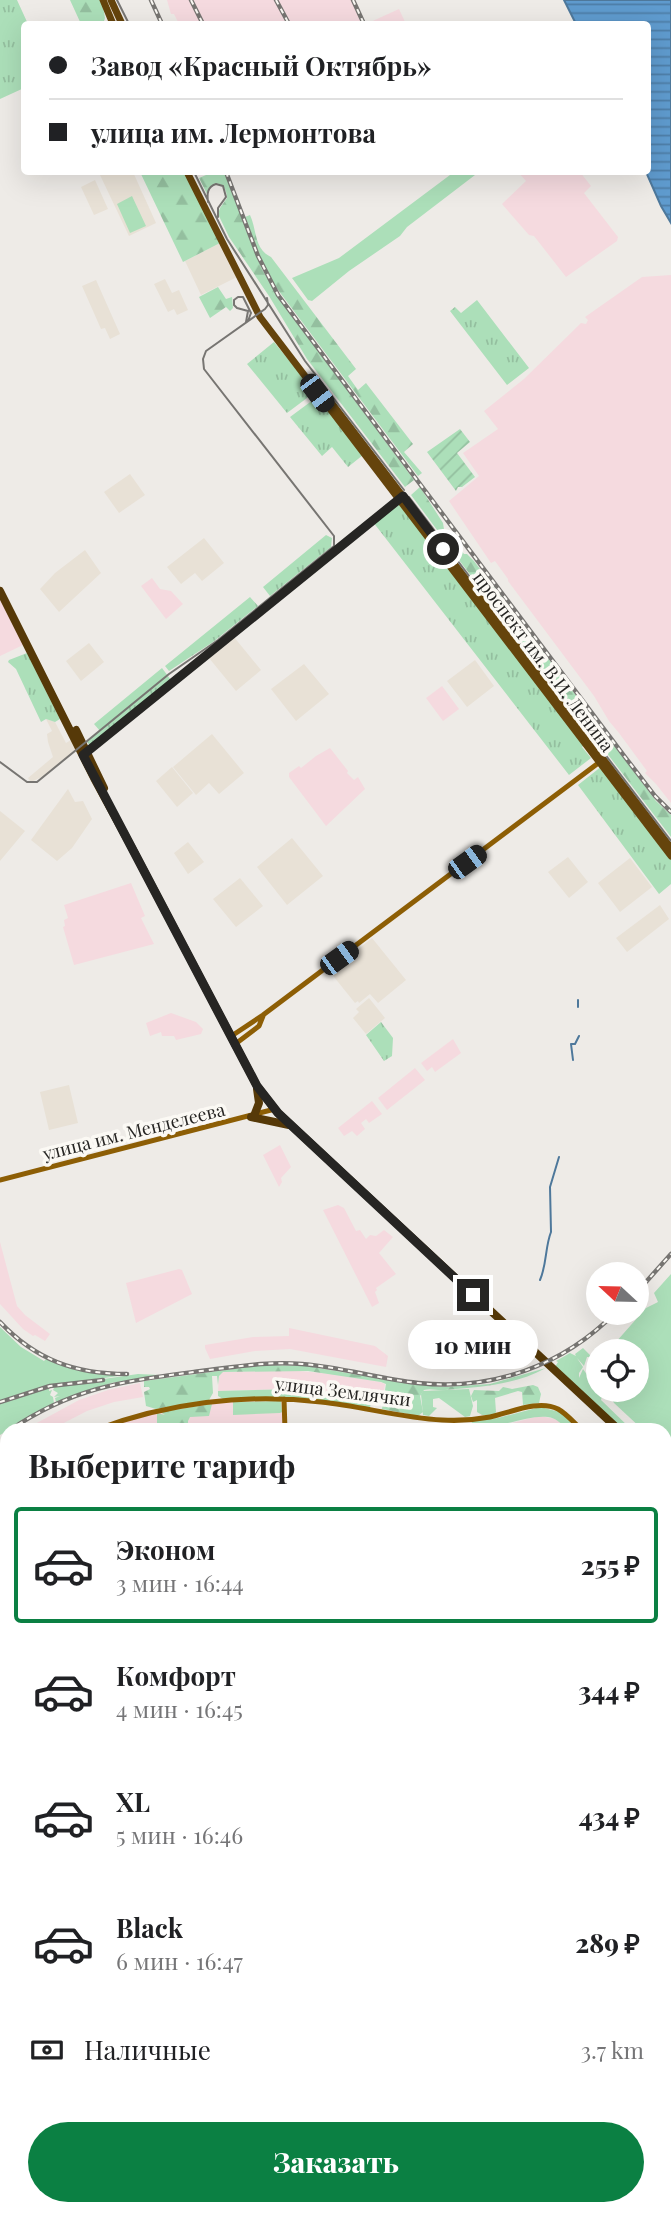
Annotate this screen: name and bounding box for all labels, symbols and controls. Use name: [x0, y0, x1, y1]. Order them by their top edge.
text: Завод «Красный Октябрь»: [91, 48, 432, 83]
text: улица им. Лермонтова: [91, 115, 376, 150]
car: [296, 370, 339, 416]
route start: [427, 533, 459, 565]
street label: проспект им. В.И. Ленина: [468, 566, 620, 757]
car: [444, 841, 491, 883]
car: [316, 937, 363, 979]
street label: улица им. Менделеева: [39, 1097, 227, 1166]
north arrow: [586, 1262, 649, 1325]
map controls: [586, 1262, 649, 1402]
route end: [457, 1279, 489, 1311]
callout: 10 мин: [408, 1320, 538, 1368]
text: 10 мин: [435, 1329, 511, 1360]
button: locate: [586, 1339, 649, 1402]
street label: улица Землячки: [273, 1371, 412, 1411]
text: Выберите тариф: [28, 1443, 295, 1486]
text: Эконом: [116, 1532, 215, 1567]
icon: car: [32, 1534, 95, 1597]
text: 255 ₽: [581, 1547, 640, 1582]
text: 3 мин · 16:44: [116, 1567, 244, 1598]
text: Комфорт: [116, 1658, 236, 1693]
icon: car: [32, 1660, 95, 1723]
text: 344 ₽: [578, 1673, 640, 1708]
text: 4 мин · 16:45: [116, 1693, 243, 1724]
text: XL: [116, 1784, 150, 1819]
icon: car: [32, 1786, 95, 1849]
text: 434 ₽: [579, 1799, 640, 1834]
text: 5 мин · 16:46: [116, 1819, 243, 1850]
text: Black: [116, 1910, 183, 1945]
icon: car: [32, 1912, 95, 1975]
text: 289 ₽: [575, 1925, 640, 1960]
text: 6 мин · 16:47: [116, 1945, 243, 1976]
icon: cash: [28, 2031, 66, 2069]
text: Наличные: [84, 2032, 211, 2067]
text: 3.7 km: [581, 2034, 644, 2065]
button: Заказать: [28, 2122, 644, 2202]

